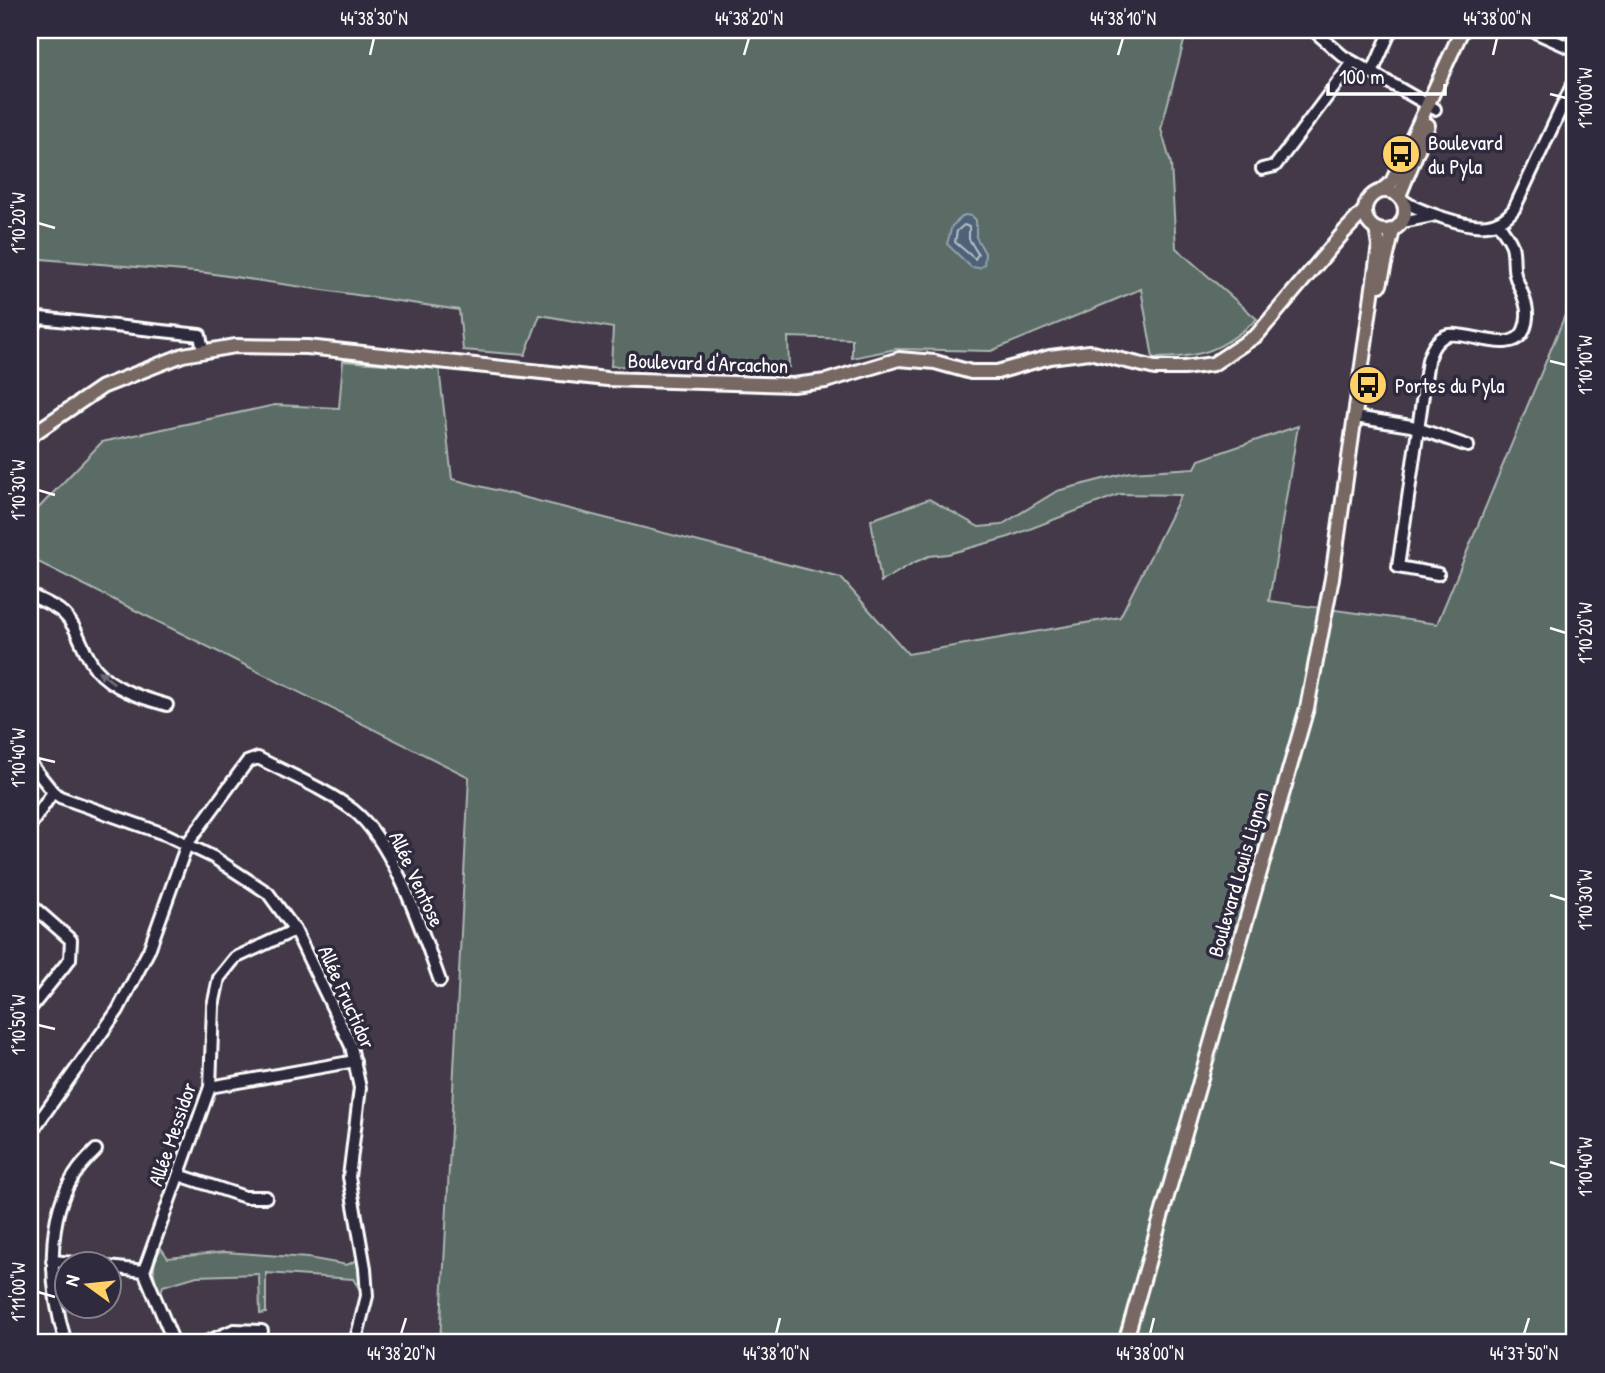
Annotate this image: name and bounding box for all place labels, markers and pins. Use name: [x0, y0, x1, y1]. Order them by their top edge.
place label: Boulevard du Pyla: [1428, 128, 1502, 181]
bus stop icon: Boulevard du Pyla: [1380, 133, 1422, 175]
bus stop icon: Portes du Pyla: [1347, 364, 1389, 406]
place label: Portes du Pyla: [1395, 371, 1504, 400]

